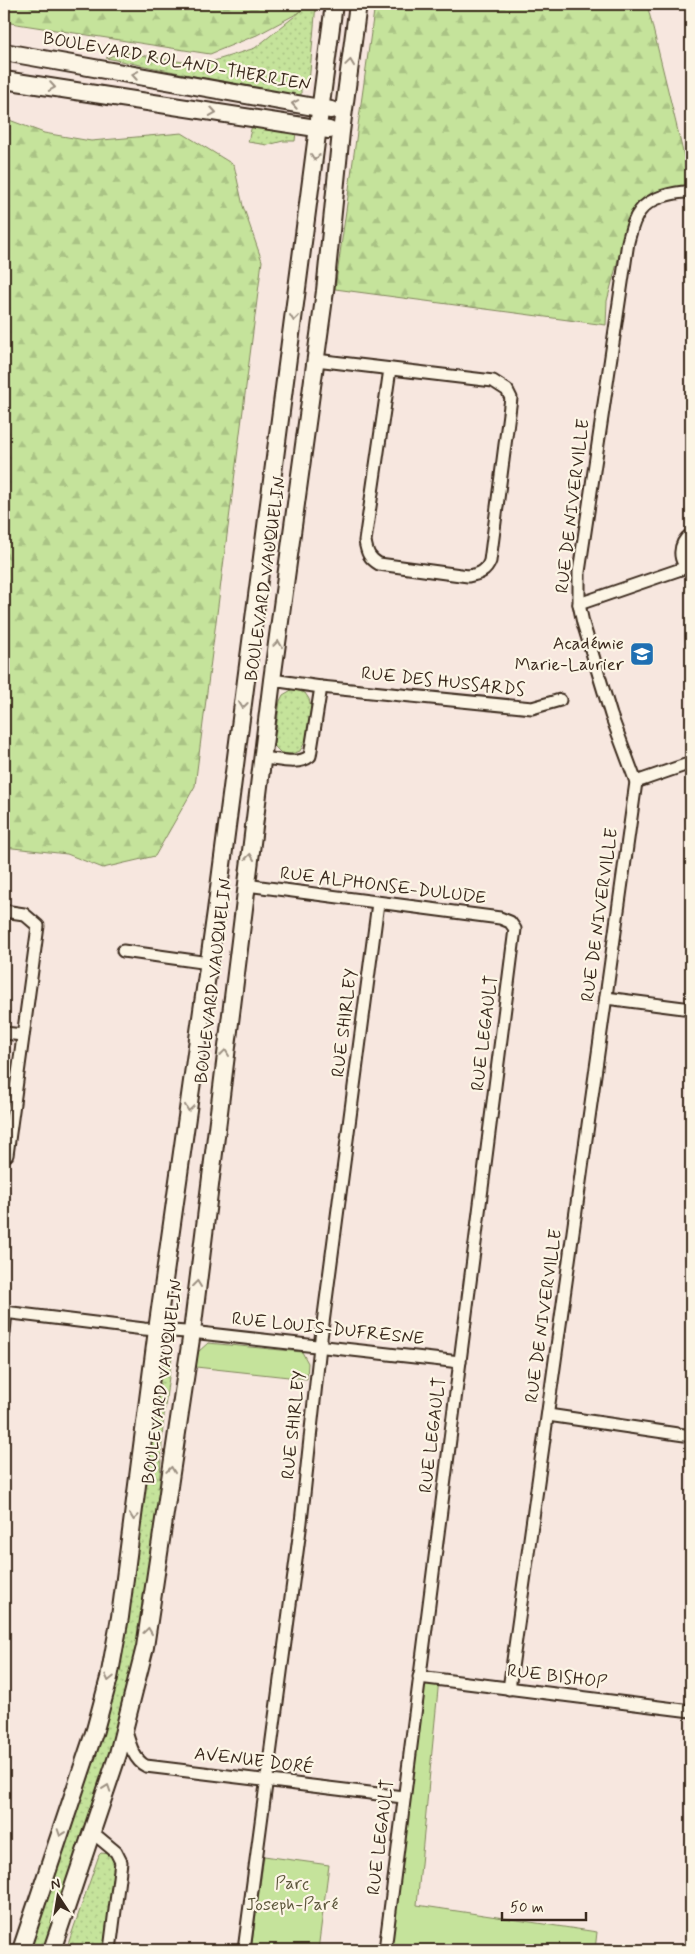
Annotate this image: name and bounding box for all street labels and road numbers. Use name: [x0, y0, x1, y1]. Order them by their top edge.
street label: BOULEVARD ROLAND-THERRIEN: [41, 27, 313, 97]
street label: RUE DE NIVERVILLE: [550, 417, 596, 595]
street label: BOULEVARD VAUQUELIN: [240, 475, 292, 683]
street label: RUE DES HUSSARDS: [360, 661, 526, 703]
street label: RUE DE NIVERVILLE: [576, 826, 624, 1004]
street label: RUE ALPHONSE-DULUDE: [279, 861, 487, 911]
street label: BOULEVARD VAUQUELIN: [190, 877, 239, 1085]
street label: RUE SHIRLEY: [326, 967, 364, 1079]
street label: RUE LEGAULT: [466, 974, 504, 1092]
street label: RUE DE NIVERVILLE: [520, 1227, 568, 1405]
street label: BOULEVARD VAUQUELIN: [137, 1278, 189, 1486]
street label: RUE LOUIS-DUFRESNE: [231, 1307, 425, 1351]
street label: RUE SHIRLEY: [276, 1369, 312, 1481]
street label: RUE LEGAULT: [414, 1376, 452, 1494]
street label: RUE BISHOP: [506, 1659, 609, 1695]
street label: AVENUE DORÉ: [193, 1742, 315, 1780]
street label: RUE LEGAULT: [362, 1778, 400, 1896]

